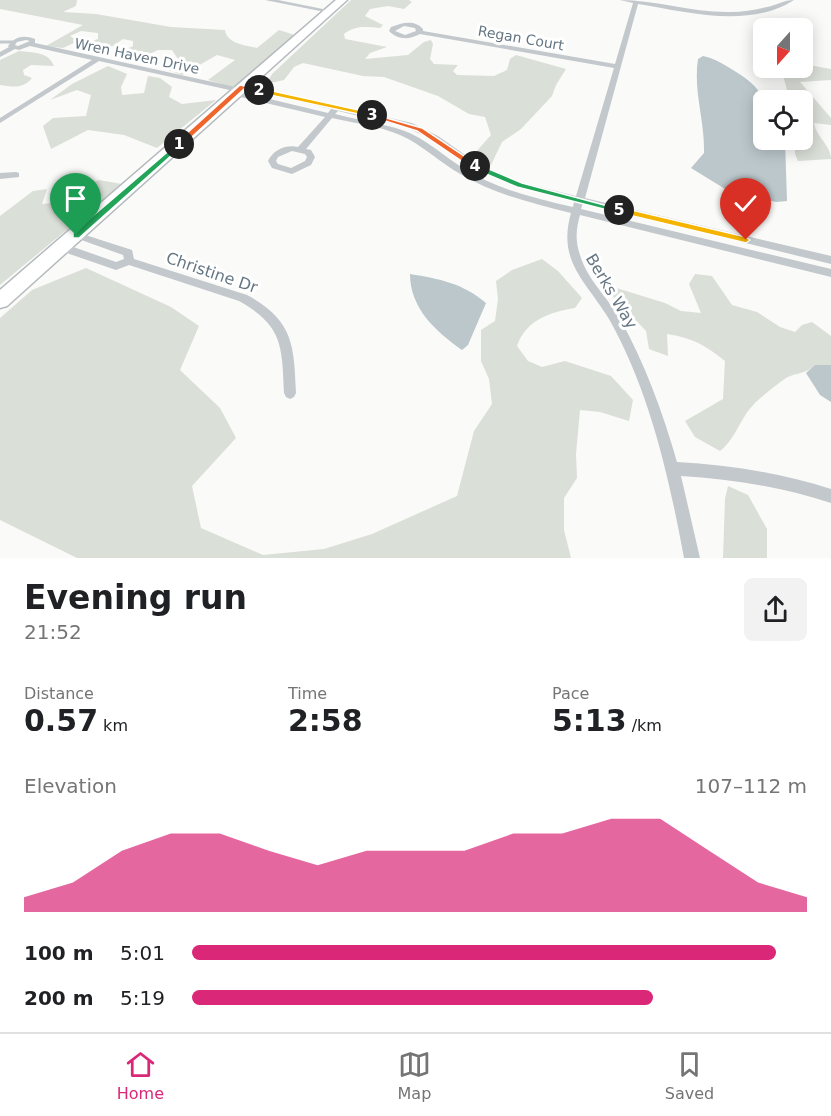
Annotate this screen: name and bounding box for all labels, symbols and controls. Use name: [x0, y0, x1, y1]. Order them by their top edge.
north arrow: [753, 18, 813, 78]
map controls: [753, 18, 813, 150]
street label: Regan Court: [477, 23, 566, 54]
street label: Wren Haven Drive: [73, 35, 201, 77]
pin: 2: [244, 75, 274, 105]
text: 2: [253, 80, 265, 99]
button: locate: [753, 90, 813, 150]
pin: 3: [357, 100, 387, 130]
text: 3: [366, 105, 378, 124]
pin: 1: [164, 129, 194, 159]
text: 1: [173, 134, 185, 153]
pin: 4: [460, 151, 490, 181]
text: 4: [469, 156, 481, 175]
pin: [50, 173, 101, 235]
pin: [720, 178, 771, 240]
icon: arrive: [59, 182, 92, 215]
icon: check: [729, 187, 762, 220]
pin: 5: [604, 195, 634, 225]
text: 5: [613, 200, 625, 219]
street label: Christine Dr: [164, 248, 260, 297]
street label: Berks Way: [582, 250, 641, 332]
text: Evening run: [24, 578, 247, 617]
button: share: [744, 578, 807, 641]
text: 21:52: [24, 620, 82, 644]
text: Distance: [24, 684, 94, 703]
text: Time: [288, 684, 327, 703]
text: Pace: [552, 684, 589, 703]
text: 0.57: [24, 703, 98, 738]
text: 2:58: [288, 703, 363, 738]
text: 5:13: [552, 703, 627, 738]
text: km: [98, 716, 128, 735]
text: /km: [627, 716, 662, 735]
text: Elevation: [24, 774, 117, 798]
text: 107–112 m: [695, 774, 807, 798]
text: 100 m: [24, 941, 94, 965]
text: 5:01: [120, 941, 165, 965]
text: 200 m: [24, 986, 94, 1010]
text: 5:19: [120, 986, 165, 1010]
tab: Home: [117, 1048, 164, 1103]
tab: Map: [398, 1048, 431, 1103]
tab: Saved: [665, 1048, 714, 1103]

